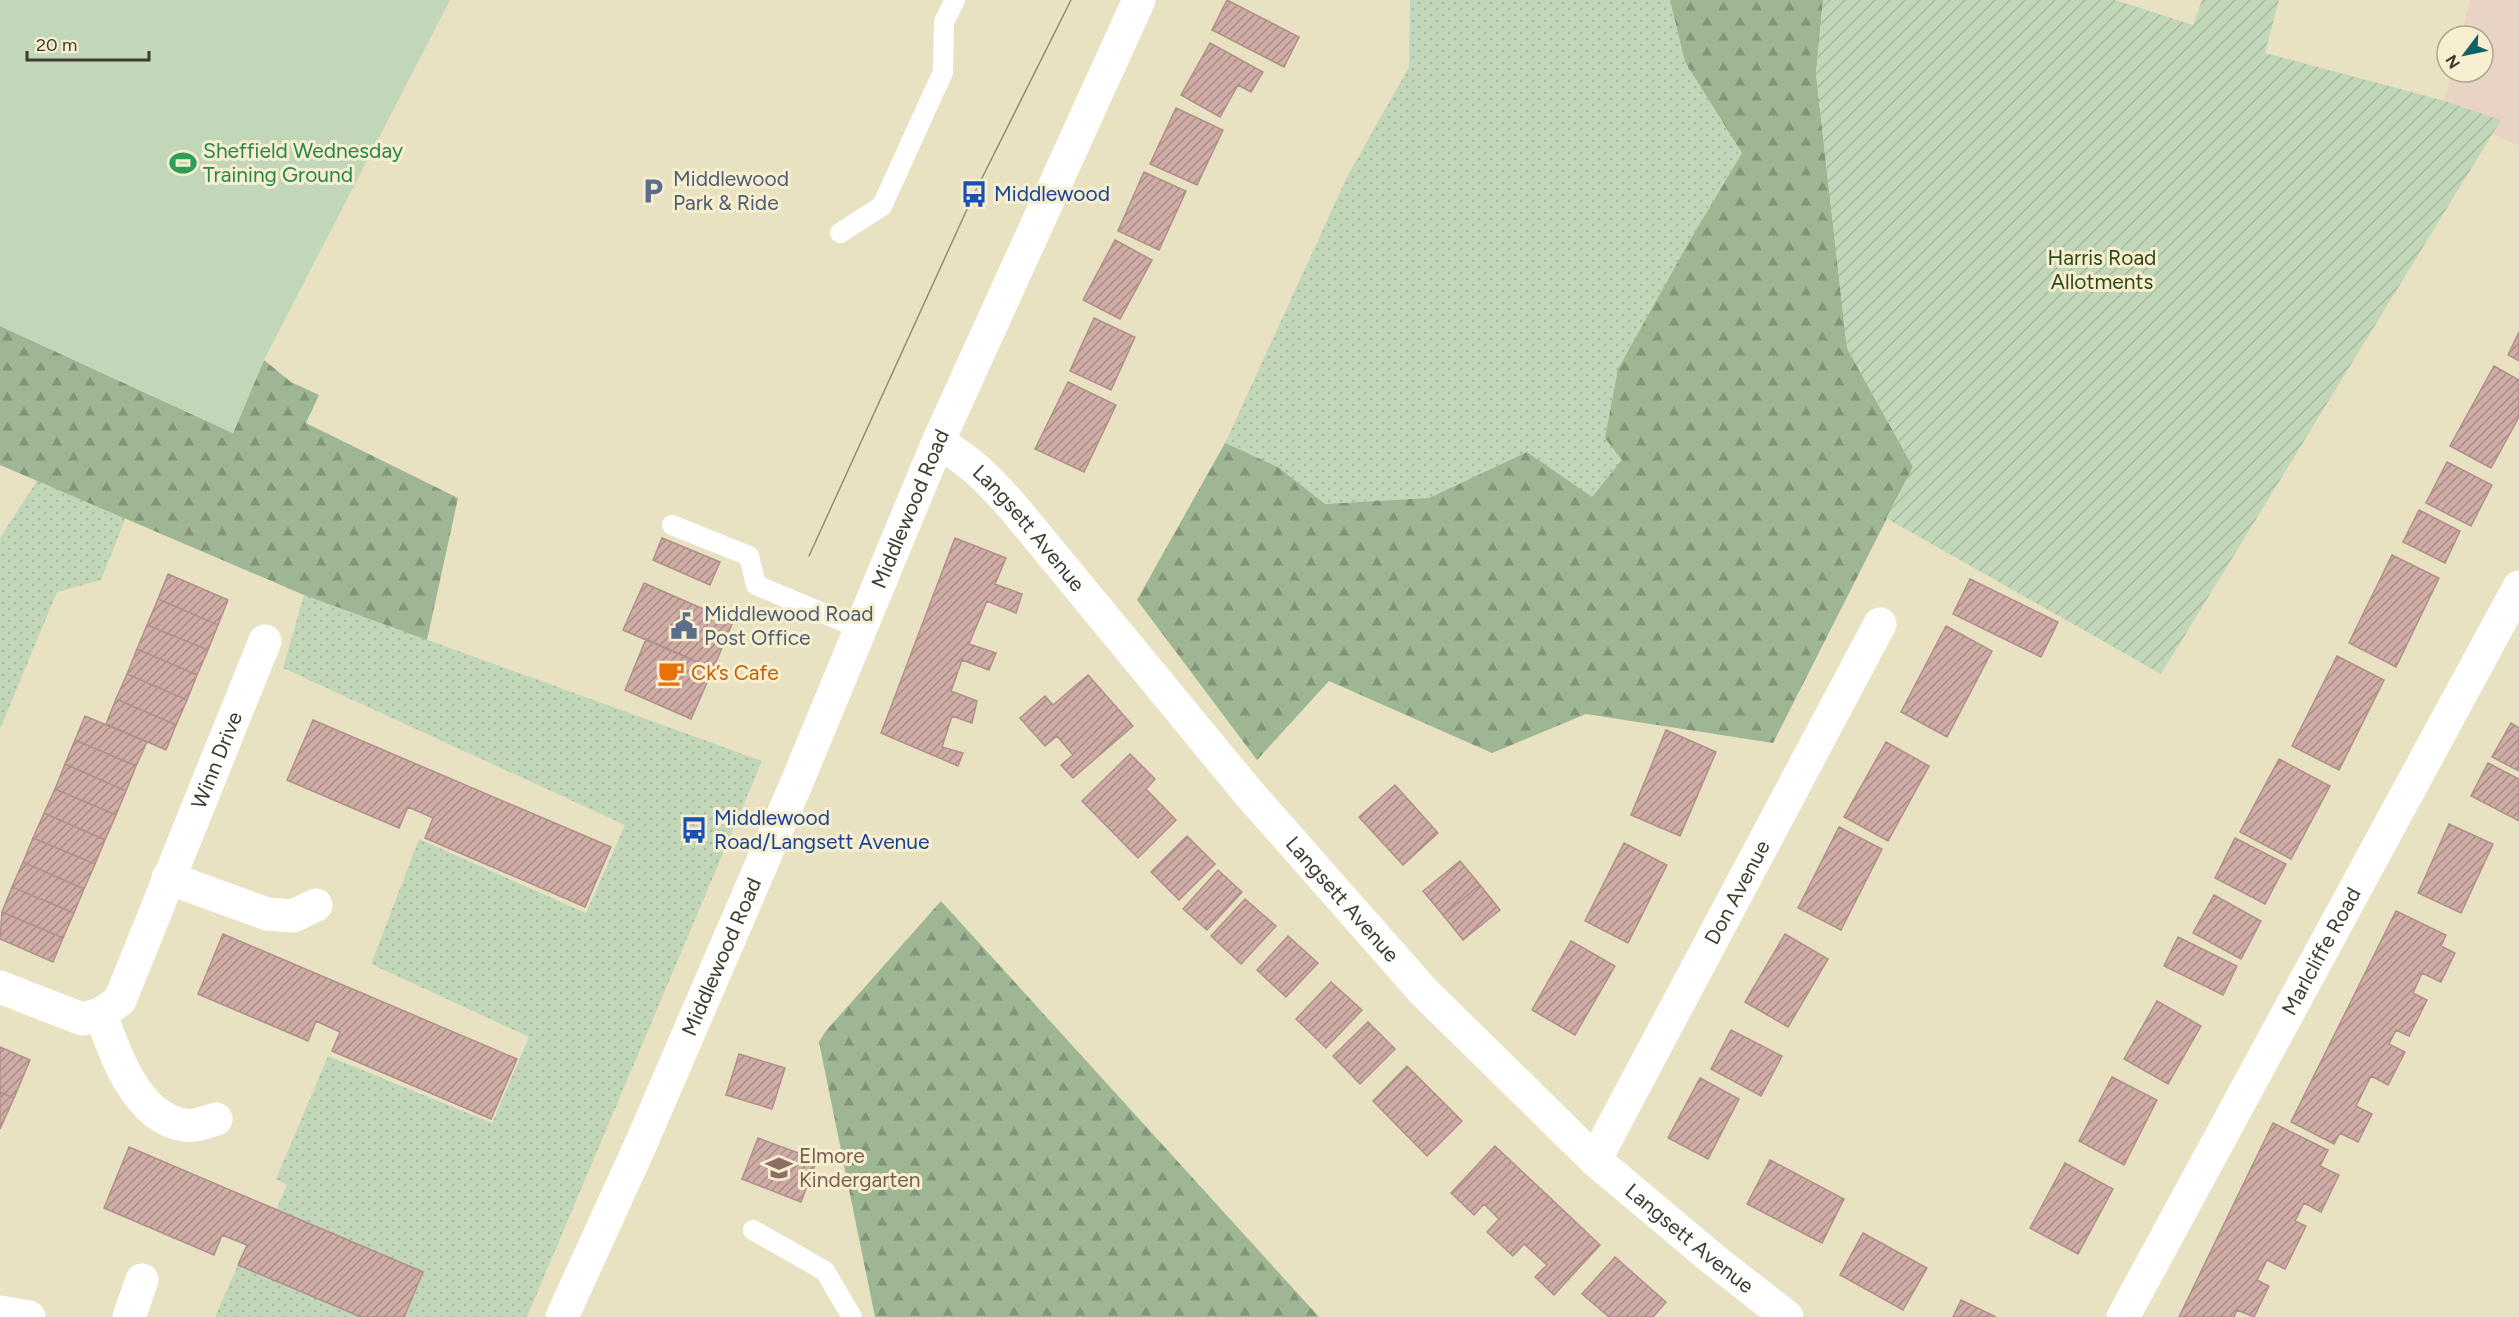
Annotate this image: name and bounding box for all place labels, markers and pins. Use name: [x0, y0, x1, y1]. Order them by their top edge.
place label: Sheffield Wednesday Training Ground: [203, 138, 403, 187]
sports icon: Sheffield Wednesday Training Ground: [168, 148, 198, 178]
place label: Middlewood Park & Ride: [673, 166, 789, 215]
parking icon: Middlewood Park & Ride: [638, 176, 668, 206]
bus stop icon: Middlewood: [959, 179, 989, 209]
place label: Middlewood: [994, 181, 1110, 206]
place label: Middlewood Road Post Office: [704, 601, 873, 650]
public building icon: Middlewood Road Post Office: [669, 611, 699, 641]
cafe icon: Ck’s Cafe: [656, 658, 686, 688]
place label: Ck’s Cafe: [691, 660, 779, 685]
place label: Middlewood Road/Langsett Avenue: [714, 805, 930, 854]
bus stop icon: Middlewood Road/Langsett Avenue: [679, 815, 709, 845]
place label: Elmore Kindergarten: [799, 1143, 920, 1192]
school or university icon: Elmore Kindergarten: [764, 1153, 794, 1183]

